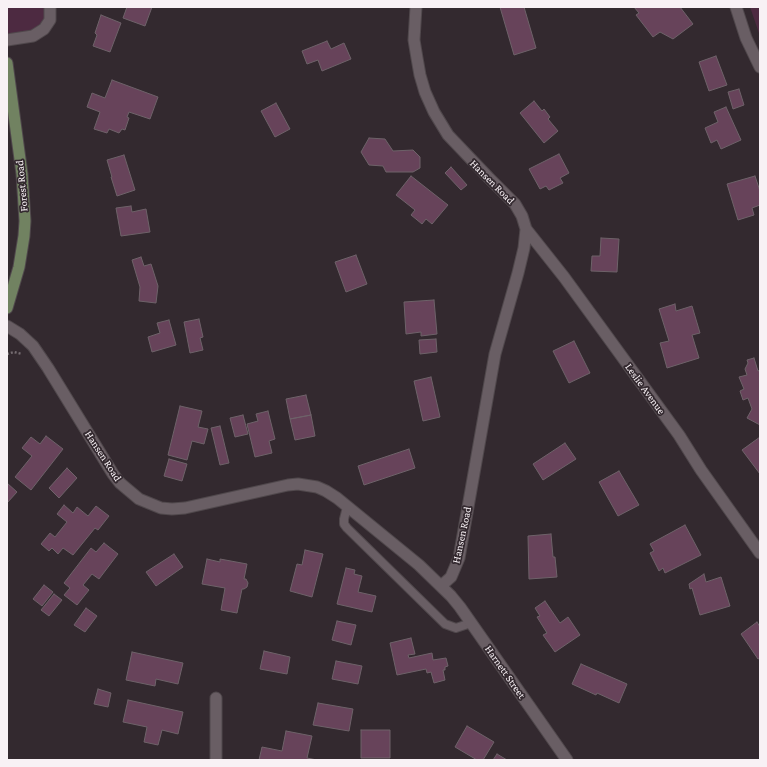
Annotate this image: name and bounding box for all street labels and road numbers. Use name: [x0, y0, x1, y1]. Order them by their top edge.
street label: Hansen Road: [467, 157, 517, 207]
street label: Forest Road: [13, 160, 31, 212]
street label: Leslie Avenue: [622, 361, 668, 417]
street label: Hansen Road: [82, 428, 124, 484]
street label: Hansen Road: [450, 505, 474, 565]
street label: Harnett Street: [482, 643, 528, 701]

